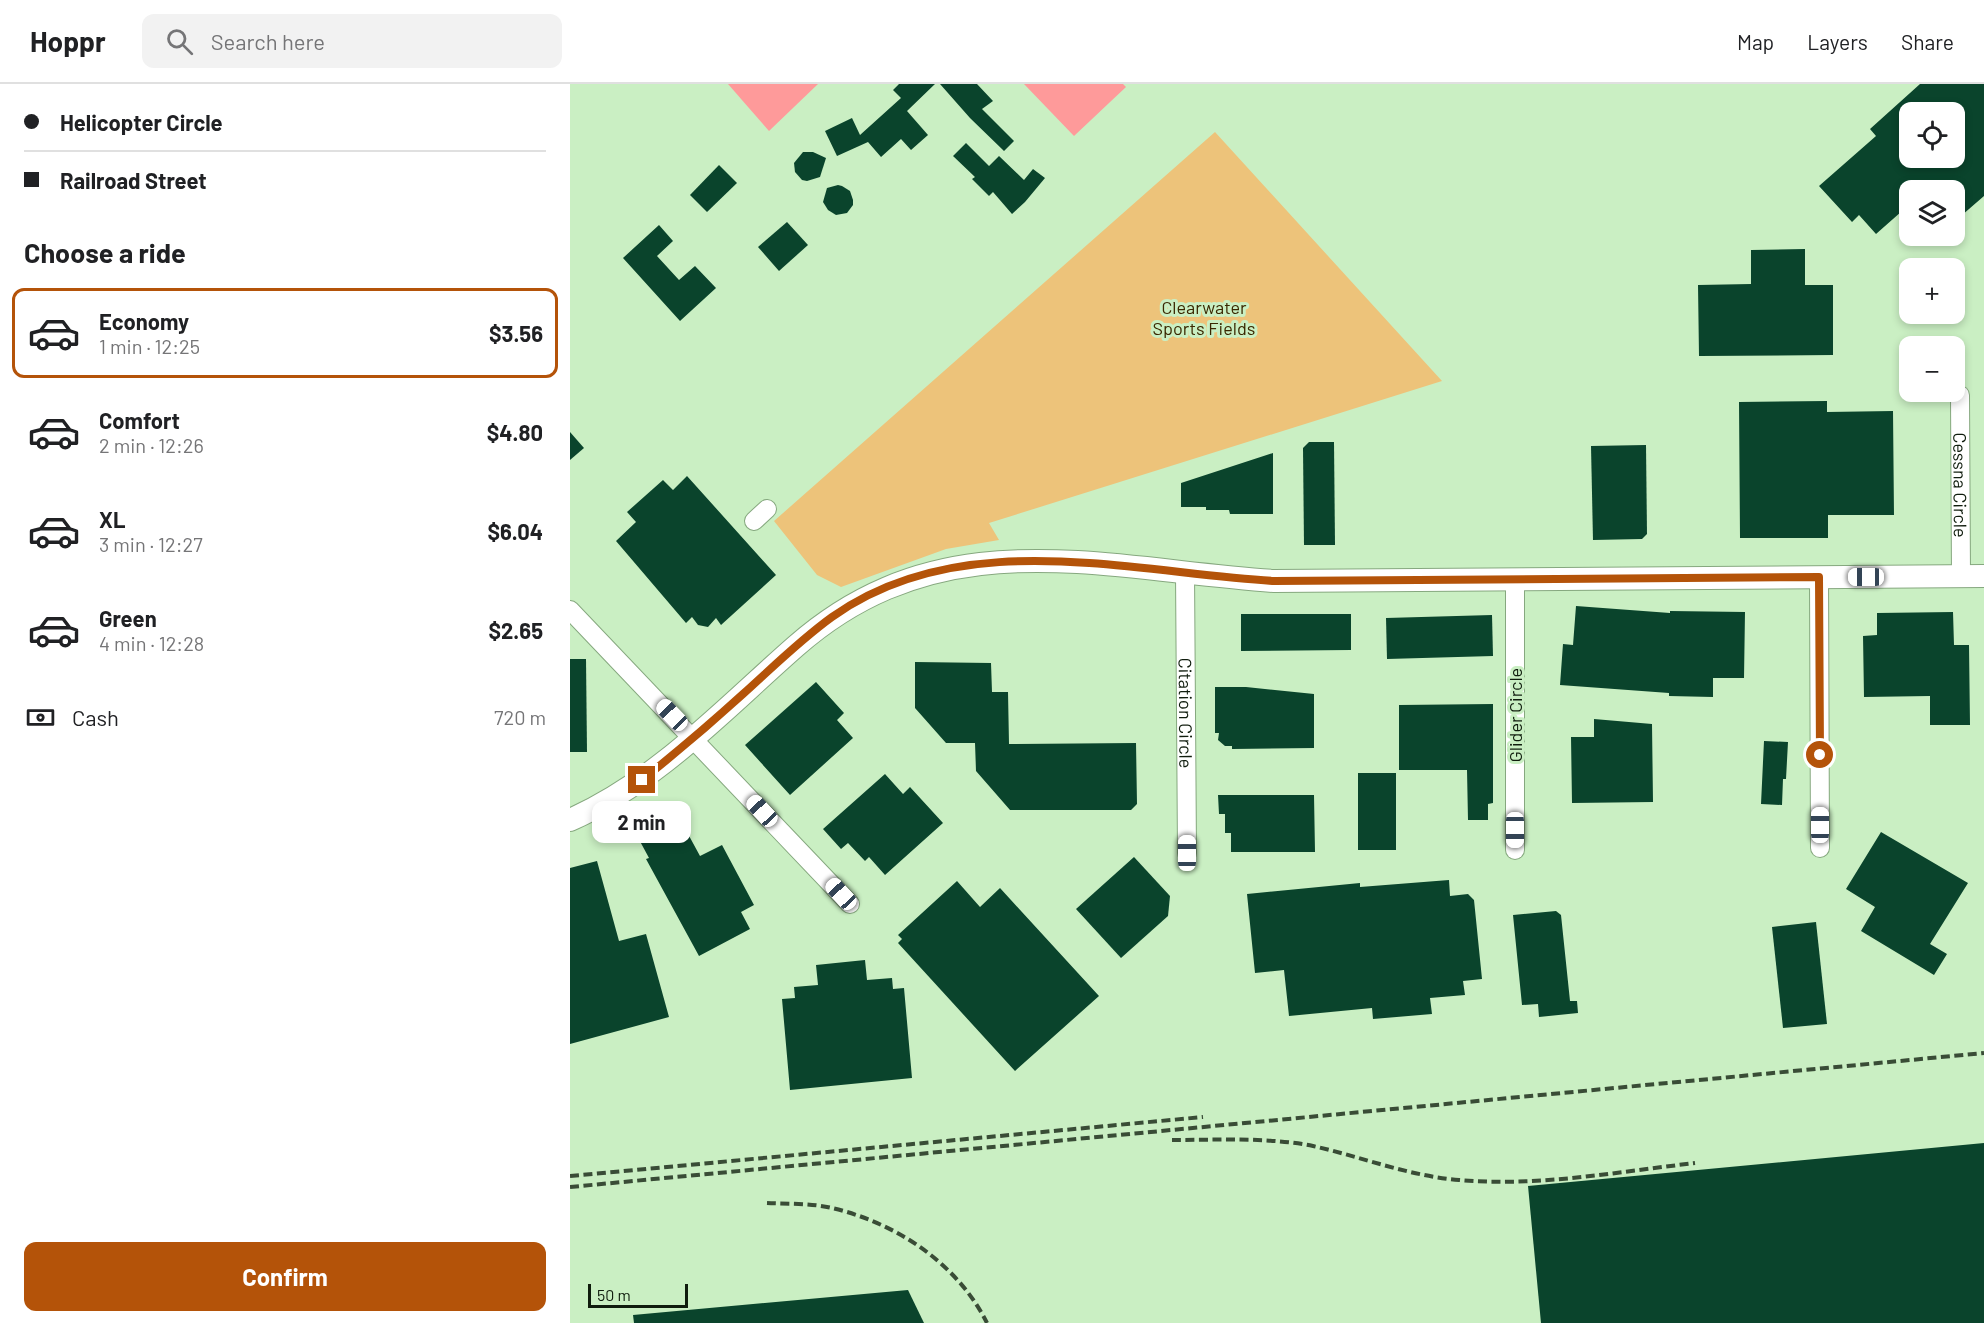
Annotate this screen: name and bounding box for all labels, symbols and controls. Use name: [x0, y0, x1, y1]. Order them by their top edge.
search box: [142, 14, 562, 68]
text: Hoppr: [30, 24, 106, 58]
icon: search: [163, 25, 196, 58]
text: Search here: [211, 28, 325, 54]
text: Map: [1737, 29, 1774, 54]
text: Layers: [1807, 29, 1868, 54]
text: Share: [1901, 29, 1954, 54]
map controls: [1899, 102, 1965, 402]
button: locate: [1899, 102, 1965, 168]
text: Helicopter Circle: [60, 109, 223, 135]
text: Railroad Street: [60, 167, 207, 193]
button: layers: [1899, 180, 1965, 246]
text: Choose a ride: [24, 236, 186, 268]
button: +: [1899, 258, 1965, 324]
park label: Clearwater Sports Fields: [1153, 296, 1255, 339]
icon: car: [27, 306, 81, 360]
text: Economy: [99, 308, 189, 334]
text: $3.56: [489, 320, 543, 346]
text: 1 min · 12:25: [99, 334, 200, 358]
button: −: [1899, 336, 1965, 402]
icon: car: [27, 405, 81, 459]
text: Comfort: [99, 407, 180, 433]
text: $4.80: [487, 419, 543, 445]
street label: Cessna Circle: [1949, 432, 1972, 538]
text: 2 min · 12:26: [99, 433, 204, 457]
icon: car: [27, 504, 81, 558]
text: XL: [99, 506, 125, 532]
text: $6.04: [487, 518, 543, 544]
text: 3 min · 12:27: [99, 532, 203, 556]
car: [1848, 568, 1884, 586]
icon: car: [27, 603, 81, 657]
text: Green: [99, 605, 157, 631]
text: $2.65: [488, 617, 543, 643]
text: 4 min · 12:28: [99, 631, 204, 655]
street label: Citation Circle: [1175, 658, 1197, 768]
street label: Glider Circle: [1504, 668, 1526, 762]
car: [653, 696, 691, 734]
icon: cash: [24, 701, 57, 734]
text: Cash: [72, 704, 119, 730]
text: 720 m: [494, 705, 546, 729]
route start: [1806, 741, 1833, 768]
route end: [628, 766, 655, 793]
car: [743, 792, 781, 830]
callout: 2 min: [592, 801, 692, 843]
car: [1811, 807, 1829, 843]
text: 2 min: [618, 810, 665, 834]
car: [1506, 812, 1524, 848]
car: [1178, 835, 1196, 871]
car: [822, 875, 860, 913]
button: Confirm: [24, 1242, 546, 1311]
scale bar: [588, 1281, 688, 1308]
text: 50 m: [597, 1285, 631, 1304]

